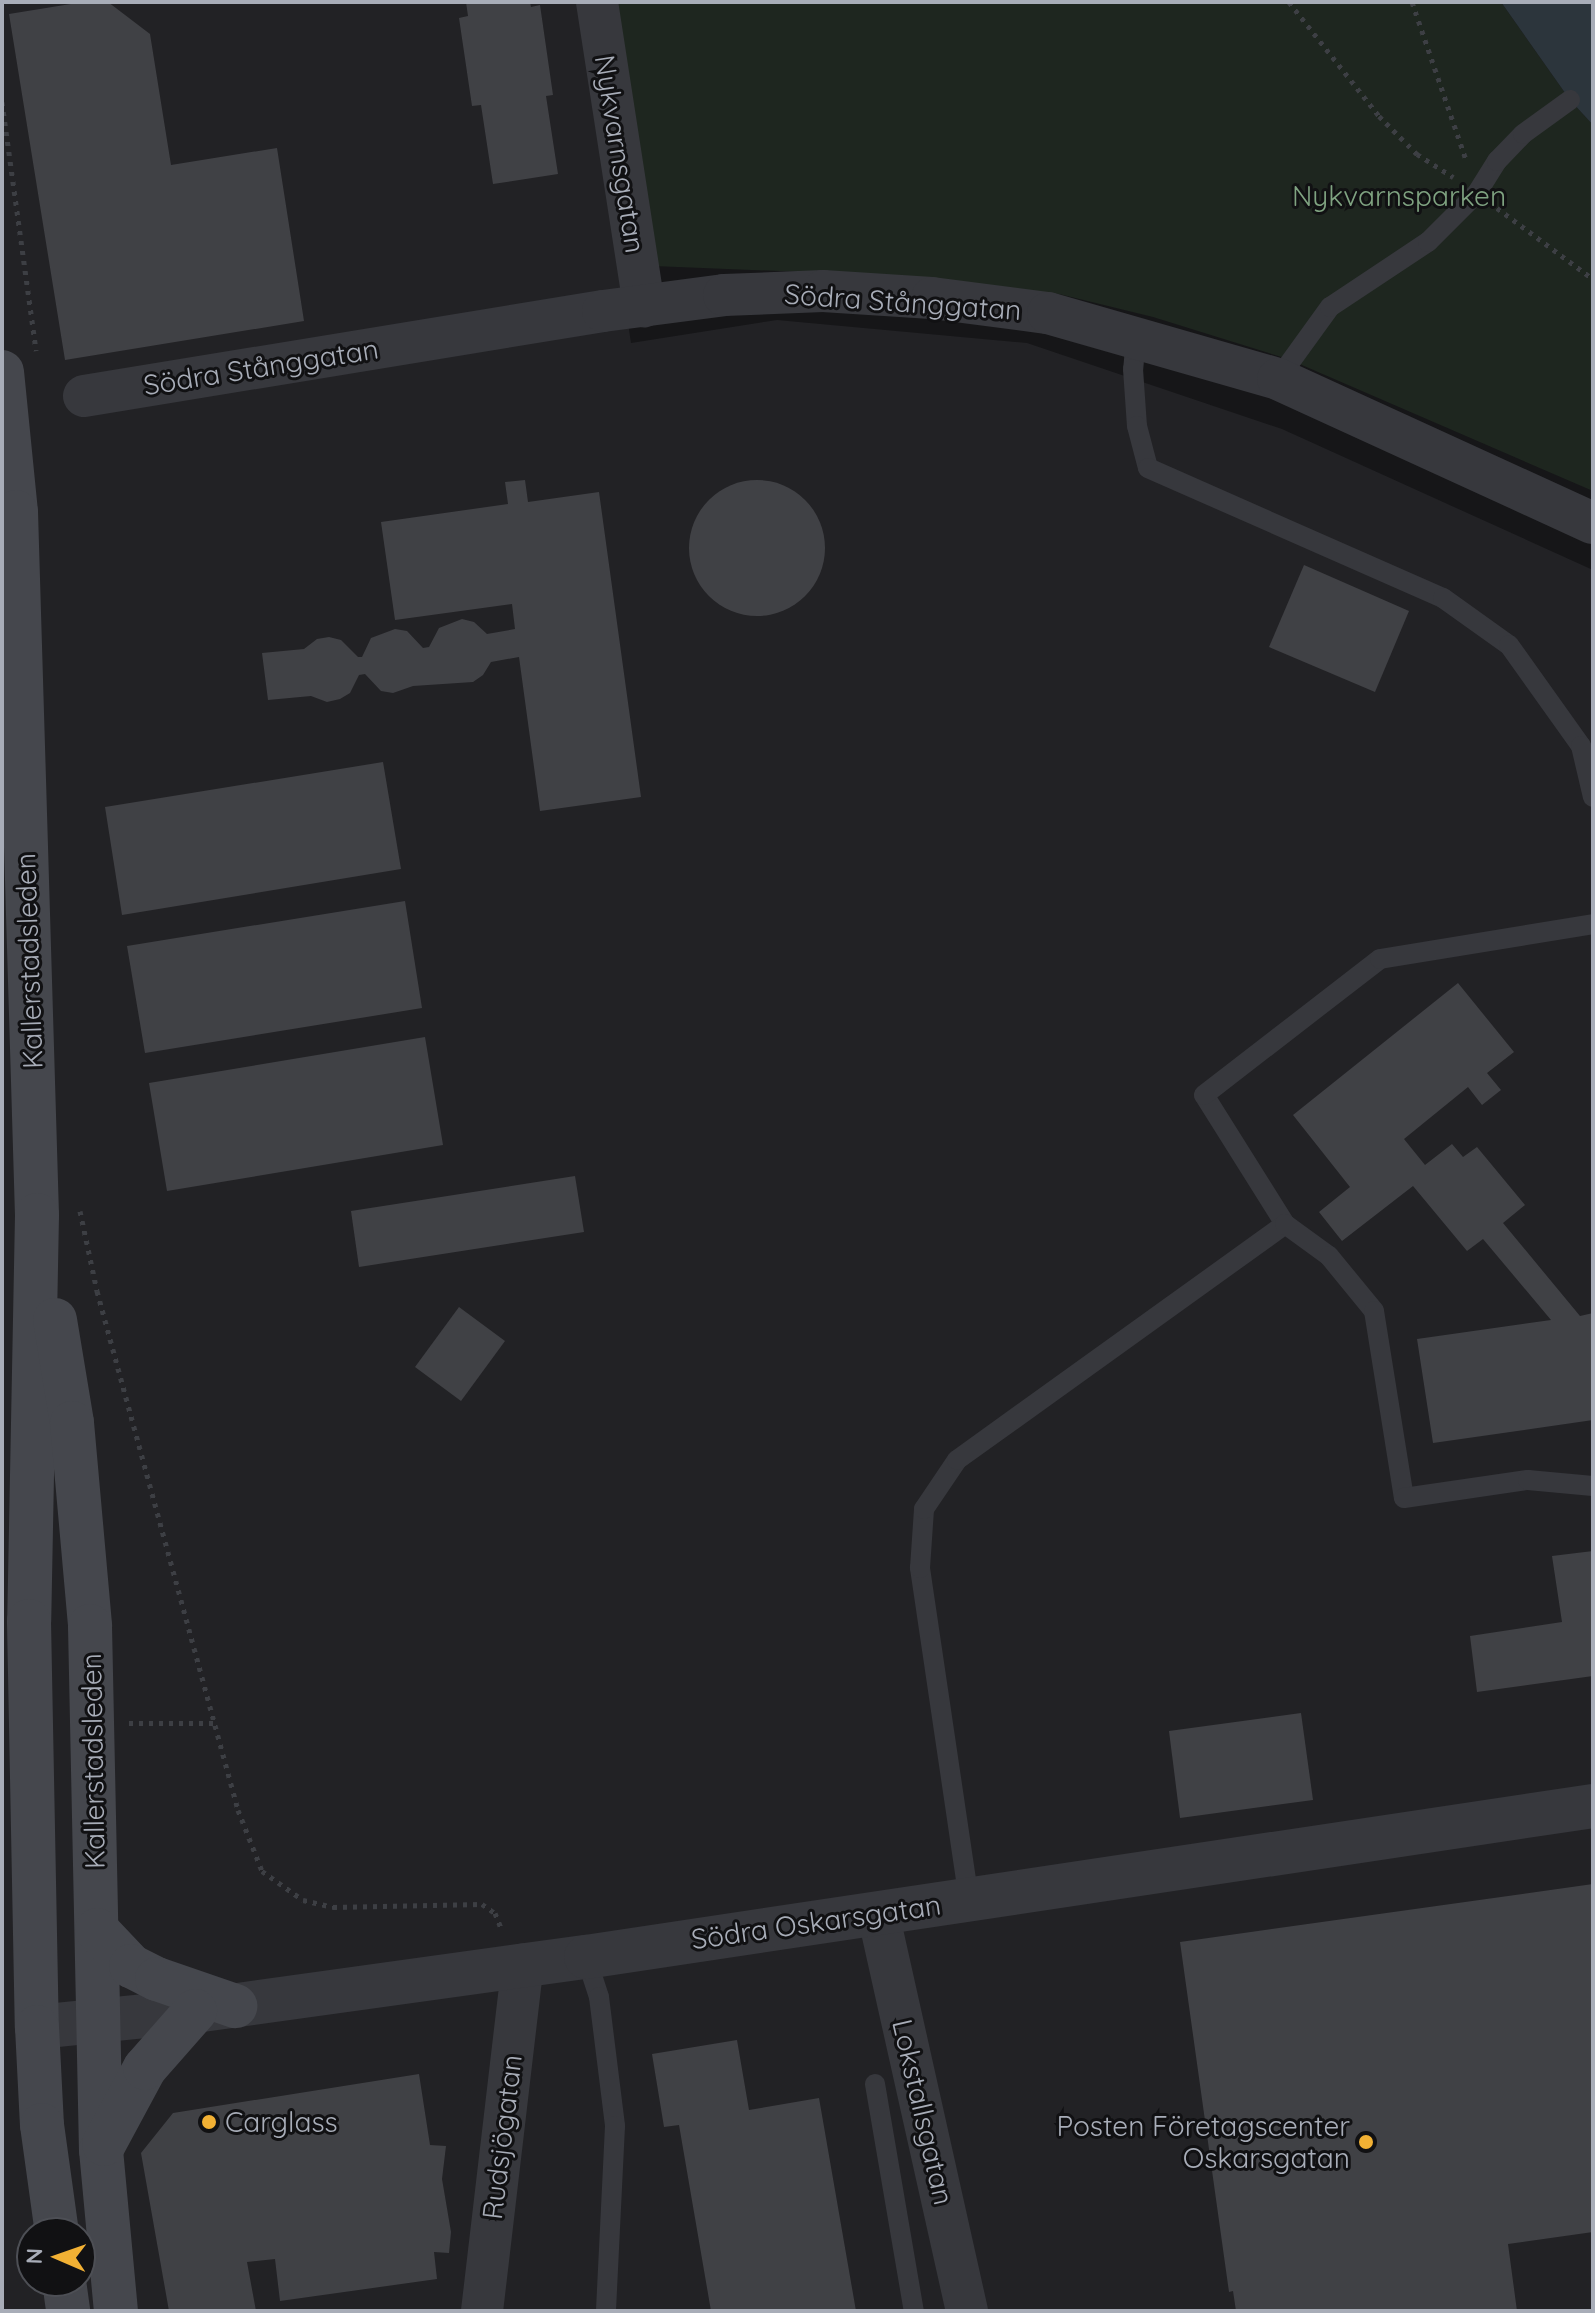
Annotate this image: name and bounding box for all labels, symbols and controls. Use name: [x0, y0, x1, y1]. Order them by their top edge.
street label: Nykvarnsgatan: [588, 53, 652, 255]
park label: Nykvarnsparken: [1292, 179, 1506, 213]
street label: Södra Stånggatan: [783, 277, 1023, 327]
street label: Södra Stånggatan: [141, 332, 381, 402]
street label: Kallerstadsleden: [8, 853, 50, 1069]
street label: Kallerstadsleden: [74, 1653, 112, 1869]
street label: Södra Oskarsgatan: [689, 1888, 943, 1956]
street label: Lokstallsgatan: [885, 2016, 961, 2208]
street label: Rudsjögatan: [475, 2053, 529, 2221]
place label: Carglass: [225, 2105, 338, 2139]
place label: Posten Företagscenter Oskarsgatan: [1057, 2109, 1350, 2175]
marker: Carglass: [200, 2113, 218, 2131]
marker: Posten Företagscenter Oskarsgatan: [1357, 2133, 1375, 2151]
north arrow: [16, 2217, 96, 2297]
text: N: [20, 2248, 48, 2265]

